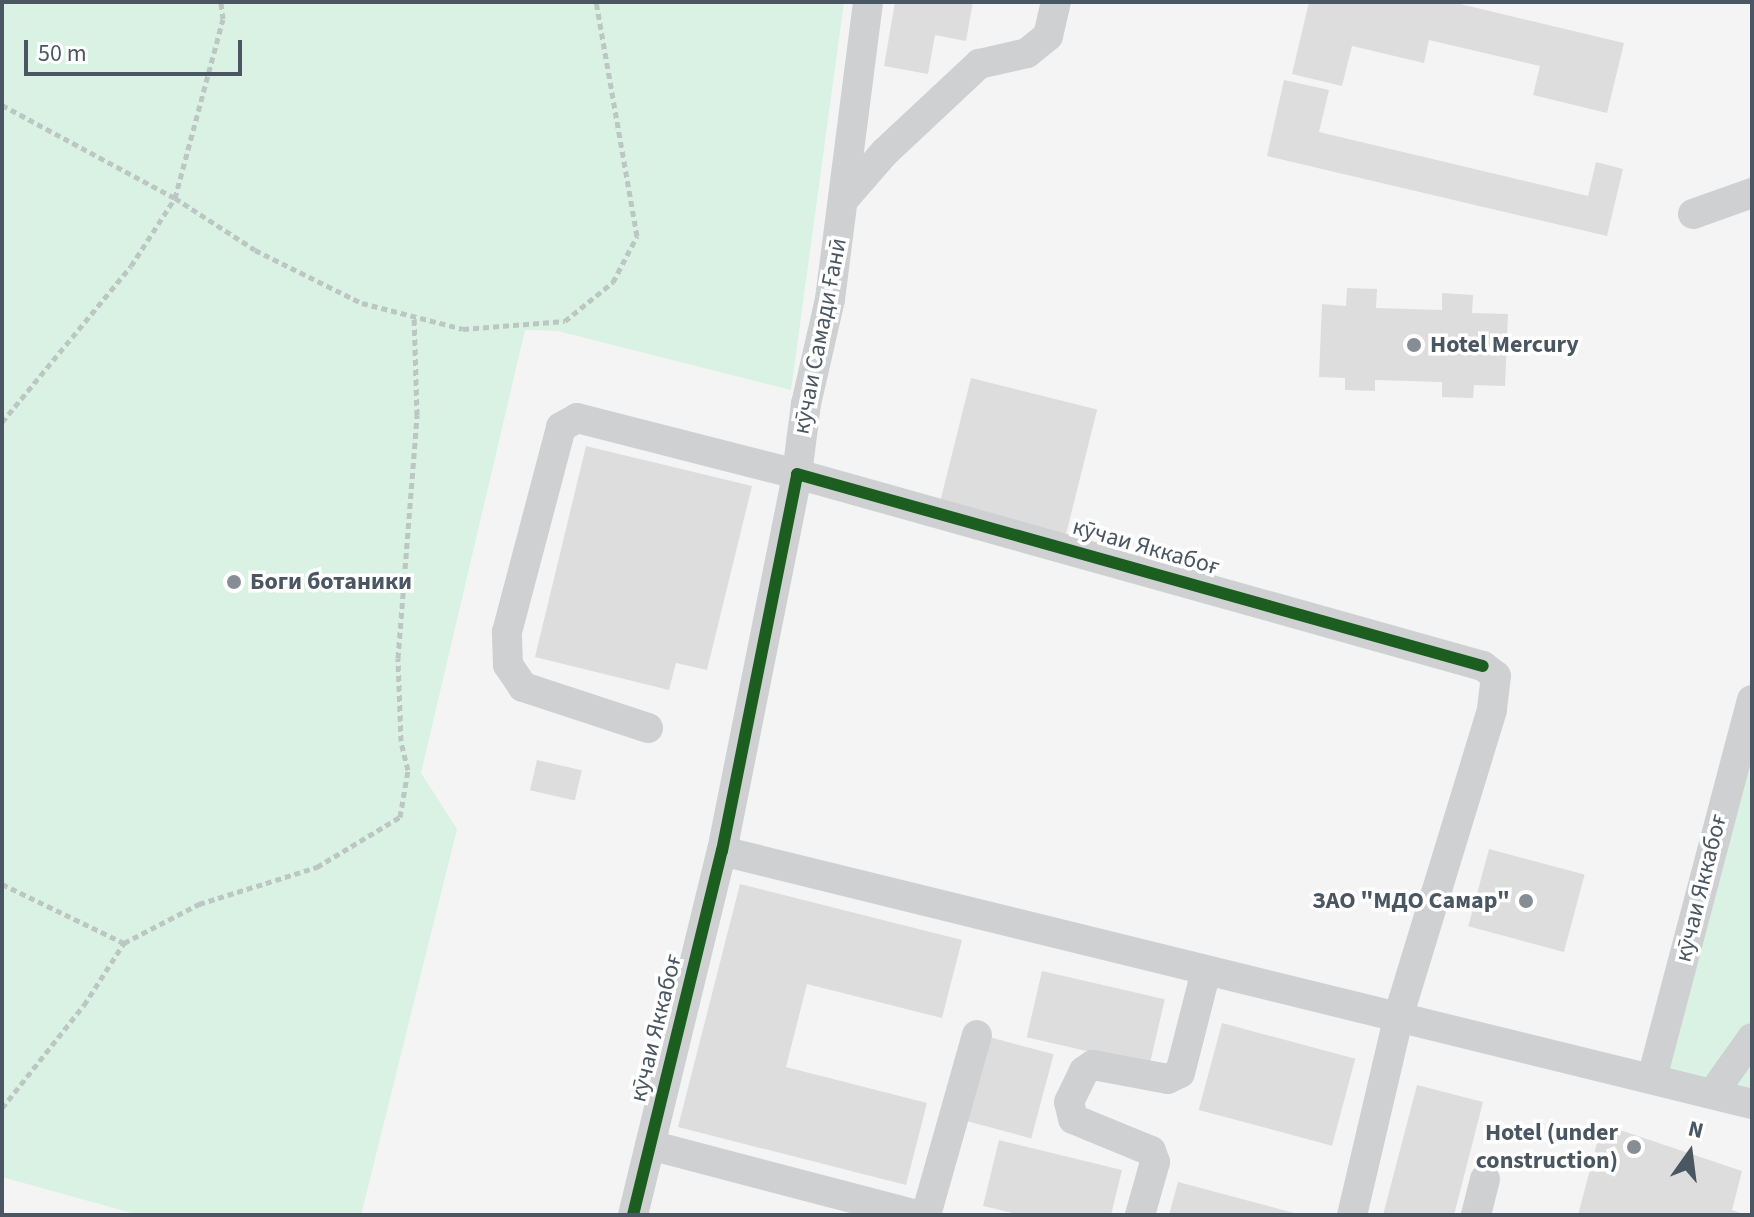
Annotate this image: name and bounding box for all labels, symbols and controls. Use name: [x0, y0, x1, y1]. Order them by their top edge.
scale bar: [28, 24, 246, 74]
text: 50 m: [38, 36, 87, 71]
street label: кӯчаи Самади Ғанӣ: [787, 235, 853, 437]
place label: Hotel Mercury: [1430, 331, 1579, 359]
marker: Hotel Mercury: [1405, 336, 1423, 354]
street label: кӯчаи Яккабоғ: [1069, 512, 1223, 582]
place label: Боги ботаники: [250, 568, 412, 596]
marker: Боги ботаники: [225, 573, 243, 591]
street label: кӯчаи Яккабоғ: [1669, 811, 1733, 965]
place label: ЗАО "МДО Самар": [1312, 887, 1510, 915]
marker: ЗАО "МДО Самар": [1517, 892, 1535, 910]
street label: кӯчаи Яккабоғ: [624, 951, 688, 1105]
text: N: [1685, 1112, 1707, 1147]
north arrow: [1650, 1113, 1730, 1193]
place label: Hotel (under construction): [1476, 1119, 1618, 1175]
marker: Hotel (under construction): [1625, 1138, 1643, 1156]

